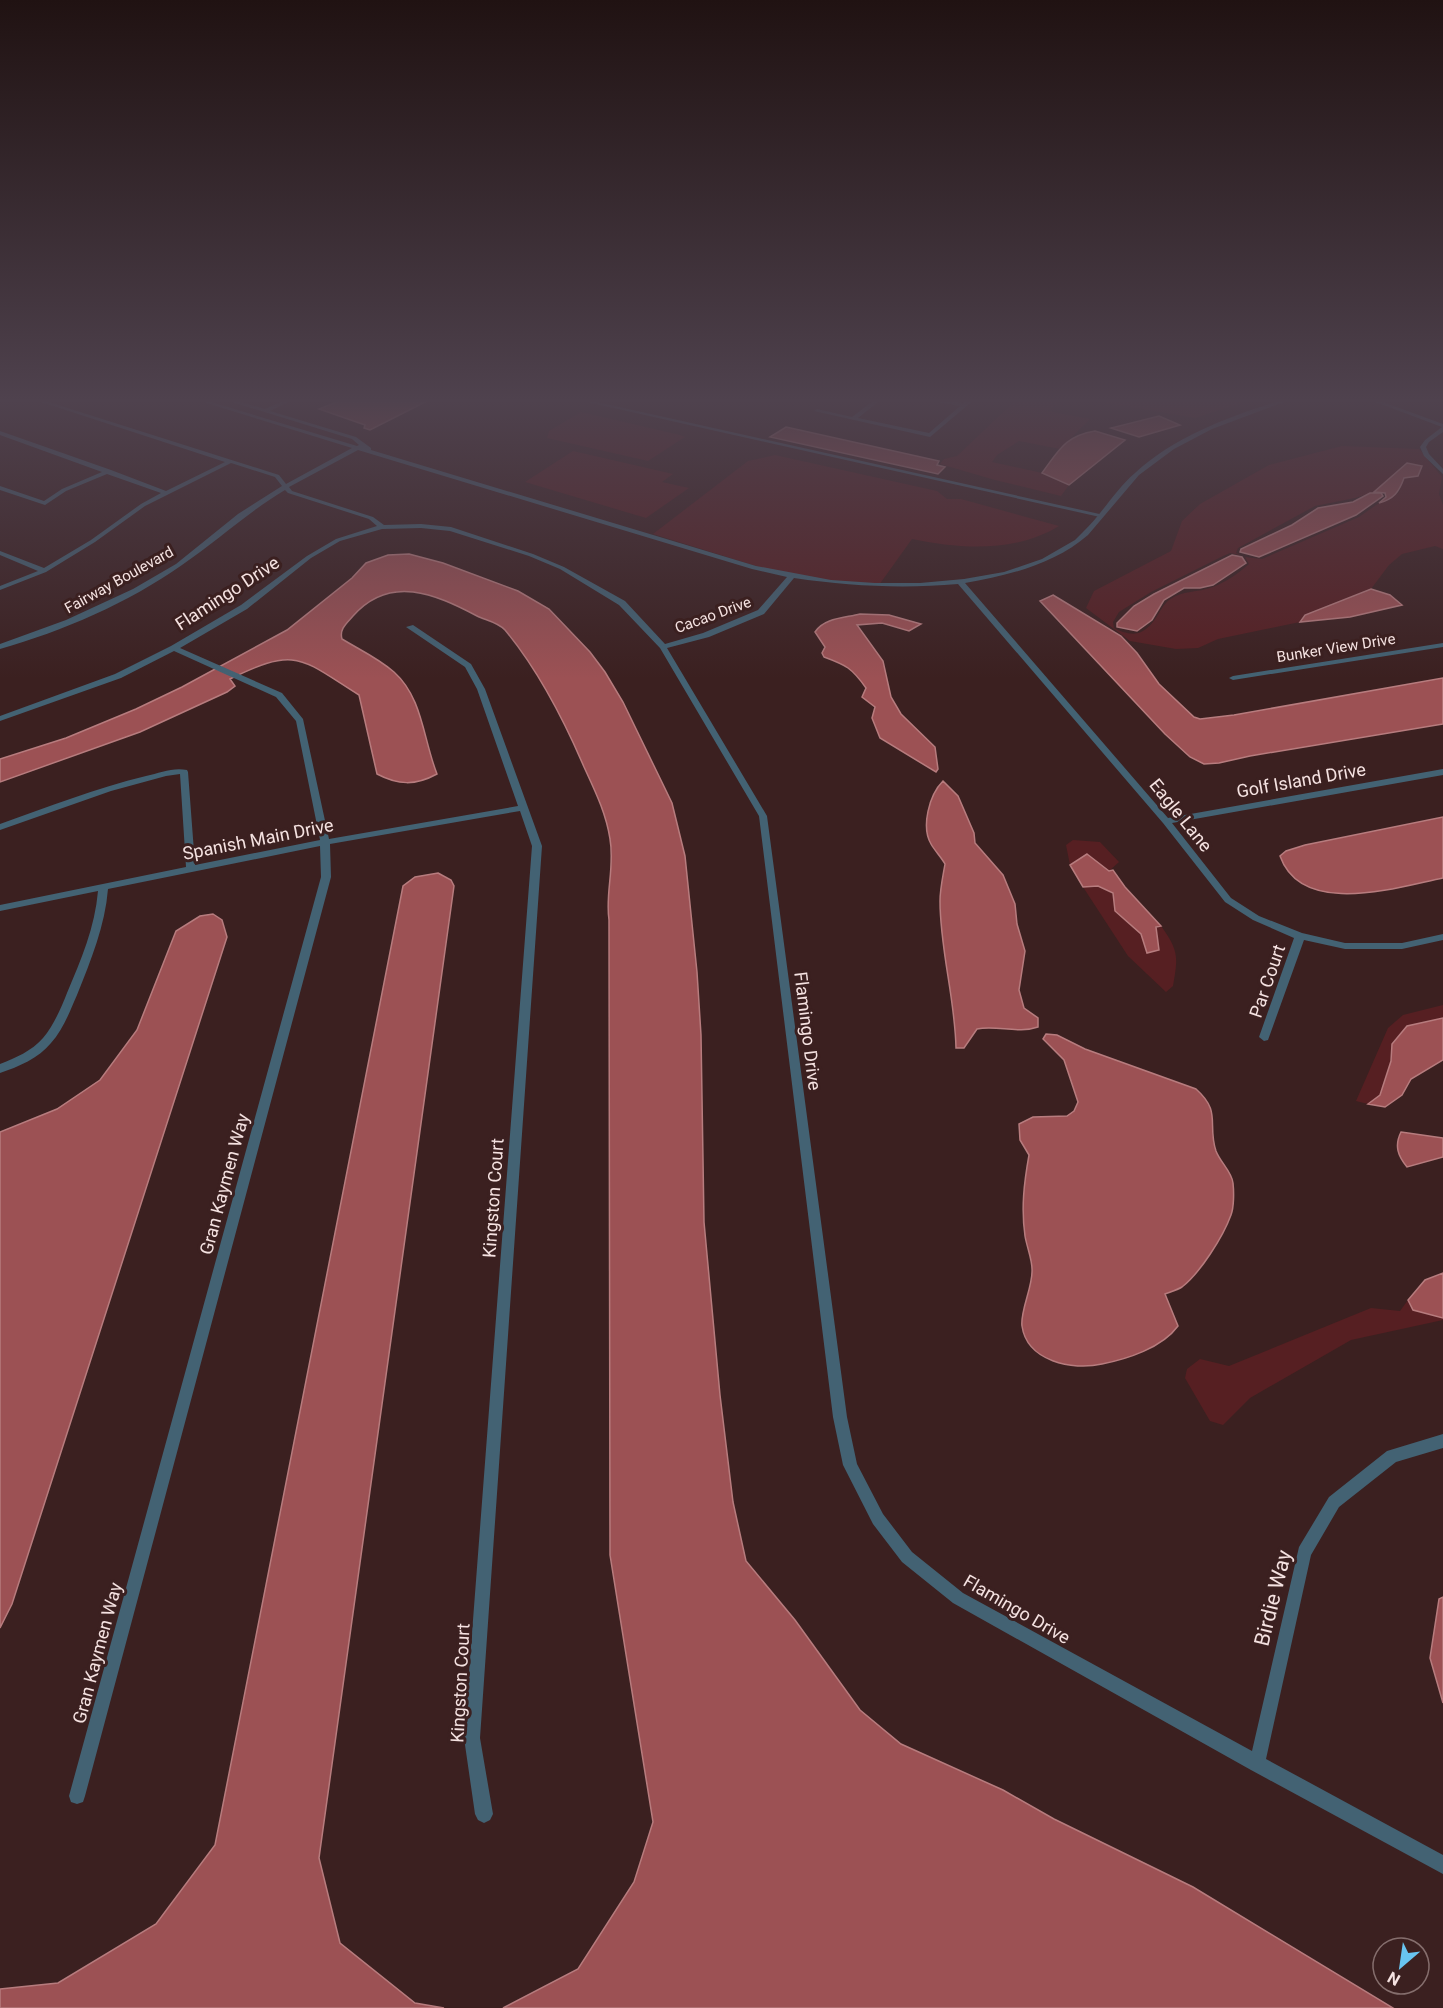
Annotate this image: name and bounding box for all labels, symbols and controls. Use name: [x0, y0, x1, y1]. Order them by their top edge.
street label: Fairway Boulevard: [61, 543, 177, 617]
street label: Flamingo Drive: [171, 552, 283, 634]
street label: Cacao Drive: [672, 593, 754, 637]
street label: Bunker View Drive: [1275, 630, 1397, 666]
street label: Golf Island Drive: [1235, 758, 1367, 802]
street label: Eagle Lane: [1145, 774, 1217, 856]
street label: Spanish Main Drive: [181, 814, 335, 864]
street label: Par Court: [1245, 942, 1289, 1020]
street label: Flamingo Drive: [790, 970, 826, 1092]
street label: Gran Kaymen Way: [195, 1111, 253, 1257]
street label: Kingston Court: [478, 1137, 508, 1258]
street label: Birdie Way: [1250, 1548, 1297, 1648]
street label: Flamingo Drive: [960, 1570, 1074, 1648]
street label: Gran Kaymen Way: [68, 1580, 126, 1726]
street label: Kingston Court: [446, 1623, 474, 1743]
north arrow: [1371, 1936, 1431, 1996]
text: N: [1384, 1968, 1404, 1990]

